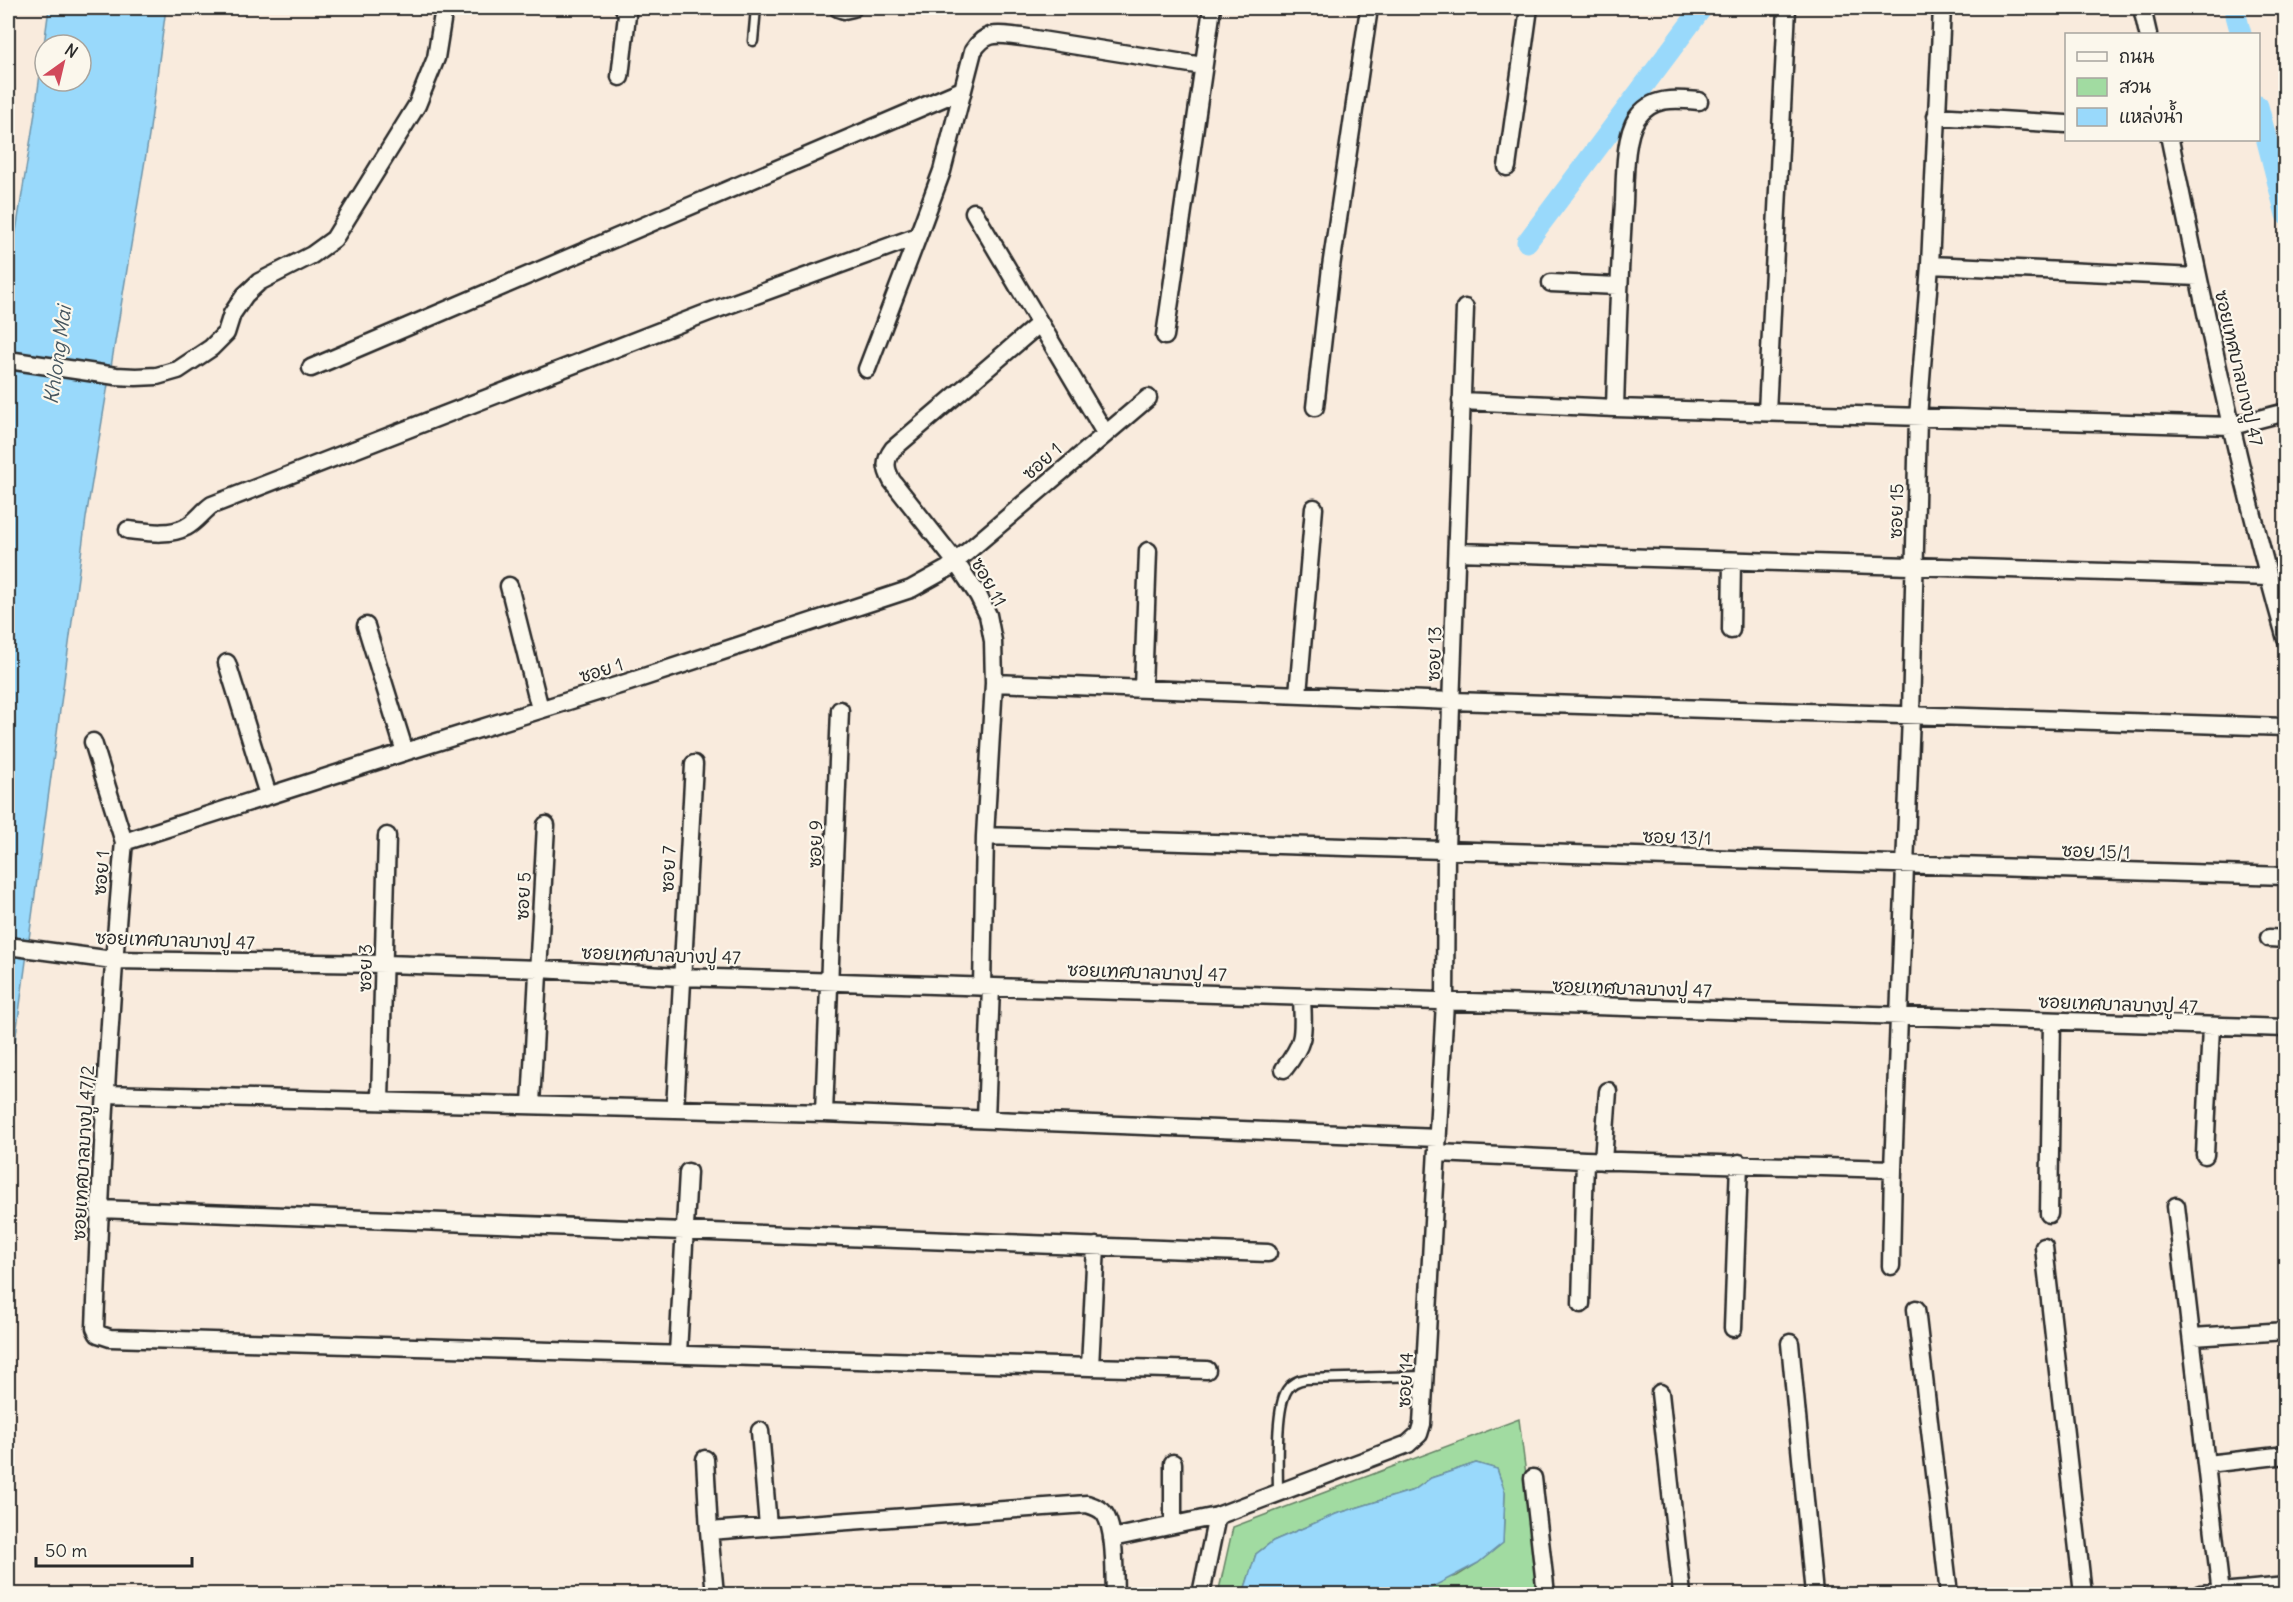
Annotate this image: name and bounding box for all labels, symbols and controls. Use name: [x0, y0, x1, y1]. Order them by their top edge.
north arrow: [33, 33, 93, 93]
legend: [2065, 33, 2260, 141]
text: N: [61, 39, 82, 62]
text: ถนน: [2119, 45, 2154, 68]
text: สวน: [2119, 75, 2151, 98]
text: แหล่งน้ำ: [2119, 100, 2183, 128]
street label: ซอยเทศบาลบางปู 47: [2207, 288, 2268, 449]
water label: Khlong Mai: [38, 302, 77, 406]
street label: ซอย 1: [1017, 438, 1067, 484]
street label: ซอย 15: [1884, 483, 1908, 539]
street label: ซอย 11: [966, 554, 1012, 610]
street label: ซอย 13: [1422, 626, 1446, 682]
street label: ซอย 1: [576, 652, 626, 688]
street label: ซอย 9: [803, 820, 827, 868]
street label: ซอย 13/1: [1642, 824, 1712, 850]
street label: ซอย 15/1: [2061, 838, 2131, 864]
street label: ซอย 7: [655, 845, 681, 893]
street label: ซอย 1: [88, 850, 114, 896]
street label: ซอย 5: [510, 871, 536, 921]
street label: ซอยเทศบาลบางปู 47: [95, 926, 255, 957]
street label: ซอยเทศบาลบางปู 47: [581, 941, 741, 972]
street label: ซอย 3: [353, 944, 377, 992]
street label: ซอยเทศบาลบางปู 47: [1067, 958, 1227, 989]
street label: ซอยเทศบาลบางปู 47: [1552, 974, 1712, 1005]
street label: ซอยเทศบาลบางปู 47: [2038, 990, 2198, 1021]
street label: ซอยเทศบาลบางปู 47/2: [67, 1065, 102, 1241]
street label: ซอย 14: [1392, 1352, 1418, 1408]
scale bar: [36, 1530, 192, 1568]
text: 50 m: [45, 1539, 87, 1562]

